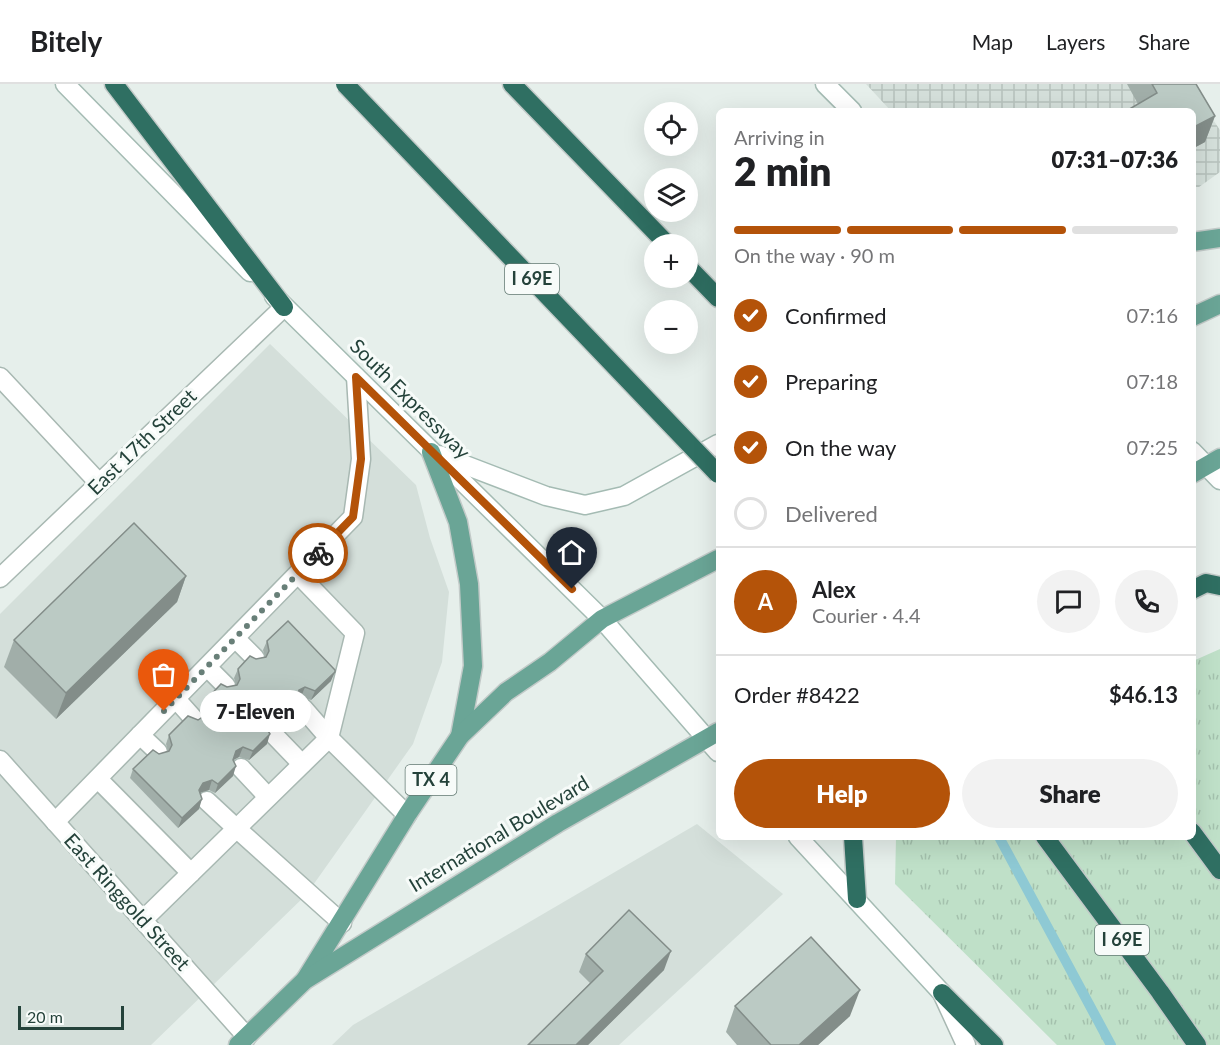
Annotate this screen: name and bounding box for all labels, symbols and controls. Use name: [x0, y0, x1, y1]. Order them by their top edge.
text: Bitely: [30, 24, 102, 58]
text: Map: [972, 29, 1013, 54]
text: Layers: [1046, 29, 1105, 54]
text: Share: [1138, 29, 1190, 54]
map controls: [644, 102, 698, 354]
button: locate: [644, 102, 698, 156]
text: Arriving in: [734, 125, 825, 149]
text: 07:31–07:36: [1052, 146, 1178, 173]
text: 2 min: [734, 148, 831, 194]
button: layers: [644, 168, 698, 222]
button: +: [644, 234, 698, 288]
text: On the way · 90 m: [734, 243, 895, 267]
road number: I 69E: [505, 264, 559, 294]
icon: check: [734, 299, 767, 332]
button: −: [644, 300, 698, 354]
text: Confirmed: [785, 302, 887, 329]
text: 07:16: [1127, 303, 1178, 327]
street label: South Expressway: [346, 333, 476, 464]
icon: check: [734, 365, 767, 398]
text: Preparing: [785, 368, 877, 395]
text: 07:18: [1127, 369, 1178, 393]
street label: East 17th Street: [82, 383, 201, 499]
icon: check: [734, 431, 767, 464]
text: On the way: [785, 434, 896, 461]
text: 07:25: [1127, 435, 1178, 459]
text: Delivered: [785, 500, 878, 527]
courier: [288, 523, 348, 583]
pin: [546, 527, 597, 589]
icon: home: [555, 536, 588, 569]
icon: bike: [302, 537, 335, 570]
button: chat: [1037, 570, 1100, 633]
button: phone: [1115, 570, 1178, 633]
text: Alex: [812, 576, 856, 603]
text: A: [758, 588, 773, 615]
text: Courier · 4.4: [812, 603, 921, 627]
pin: [138, 649, 189, 711]
icon: bag: [147, 658, 180, 691]
text: Order #8422: [734, 681, 860, 708]
text: $46.13: [1109, 681, 1178, 708]
callout: 7-Eleven: [200, 690, 311, 732]
text: 7-Eleven: [216, 699, 295, 723]
button: Help: [734, 759, 950, 828]
button: Share: [962, 759, 1178, 828]
road number: TX 4: [406, 765, 456, 795]
street label: International Boulevard: [404, 770, 593, 896]
street label: East Ringgold Street: [60, 828, 196, 975]
road number: I 69E: [1095, 925, 1149, 955]
scale bar: [18, 1003, 124, 1030]
text: 20 m: [27, 1007, 63, 1026]

